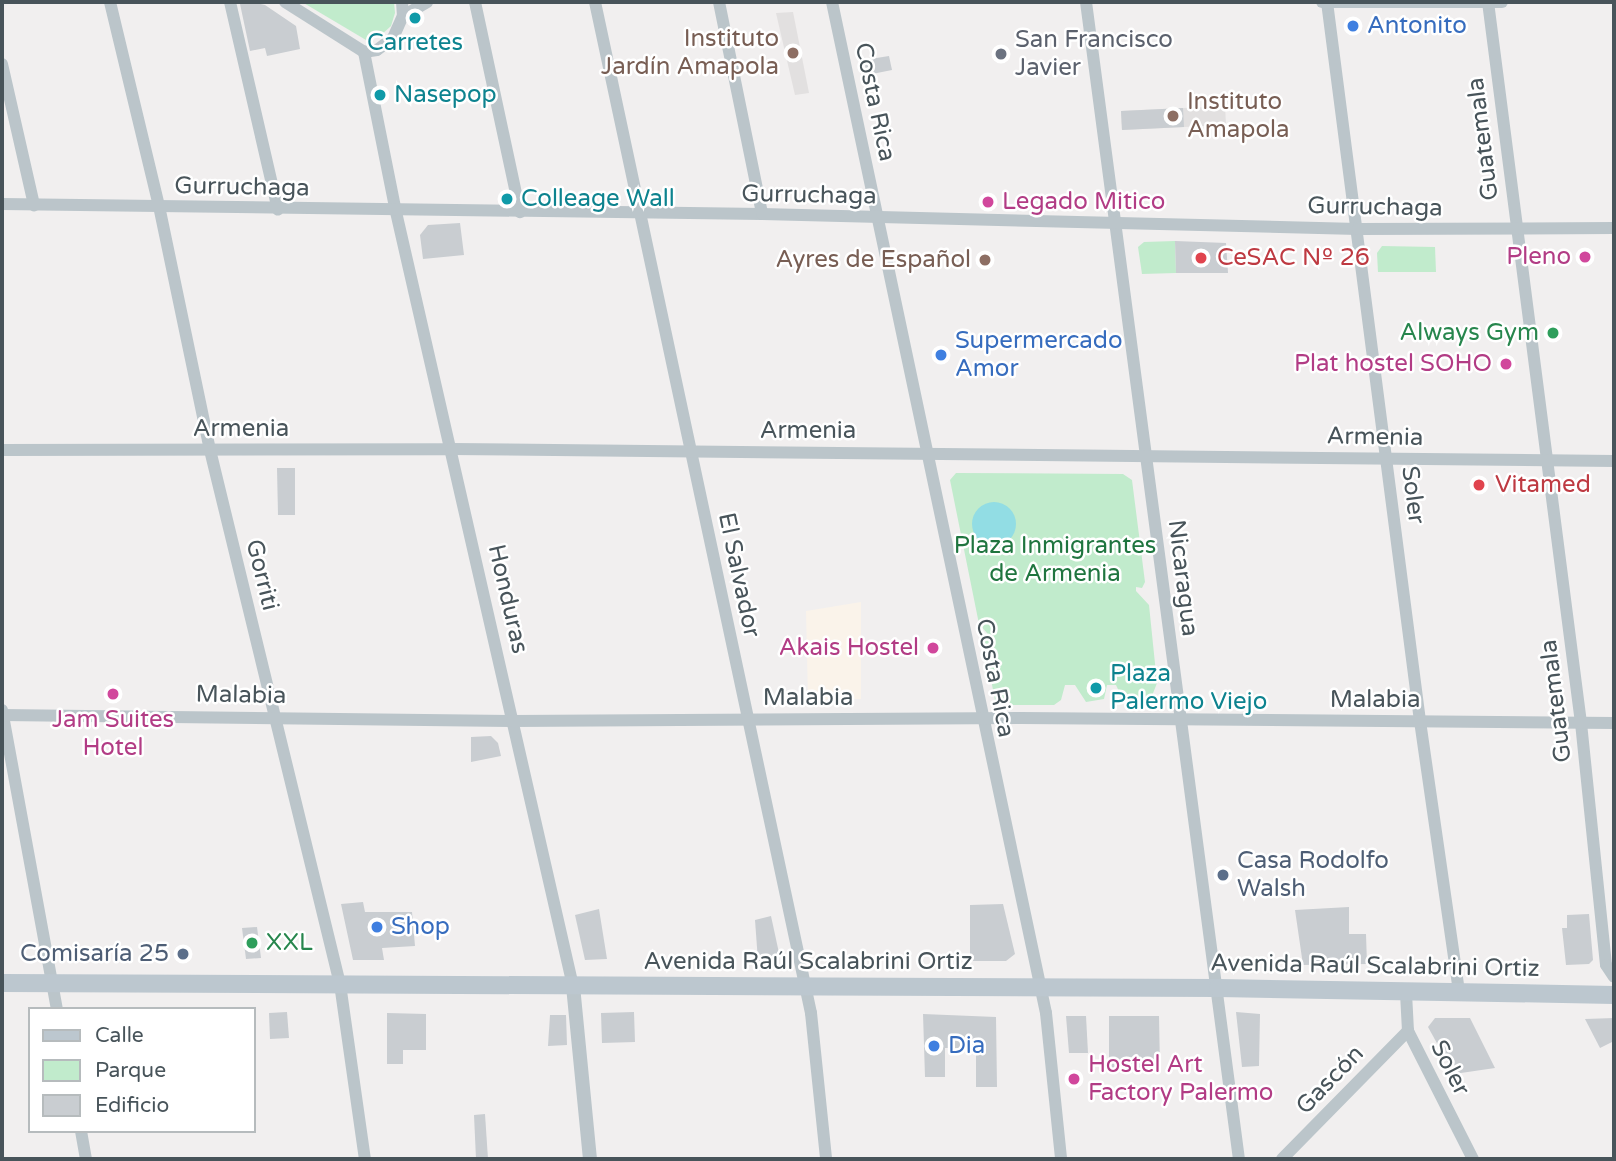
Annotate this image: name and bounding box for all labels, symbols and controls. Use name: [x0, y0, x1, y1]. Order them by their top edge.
marker: Carretes: [407, 10, 423, 26]
place label: Antonito: [1367, 12, 1467, 40]
marker: Antonito: [1345, 18, 1361, 34]
place label: Instituto Jardín Amapola: [601, 25, 779, 81]
place label: San Francisco Javier: [1015, 26, 1173, 82]
place label: Carretes: [367, 29, 463, 57]
street label: Costa Rica: [848, 40, 902, 164]
marker: Instituto Jardín Amapola: [785, 45, 801, 61]
marker: San Francisco Javier: [993, 46, 1009, 62]
street label: Guatemala: [1461, 76, 1505, 202]
place label: Nasepop: [394, 81, 497, 109]
marker: Nasepop: [372, 87, 388, 103]
place label: Instituto Amapola: [1187, 88, 1289, 144]
marker: Instituto Amapola: [1165, 108, 1181, 124]
street label: Gurruchaga: [174, 171, 310, 203]
street label: Gurruchaga: [741, 179, 877, 211]
place label: Colleage Wall: [521, 185, 675, 213]
place label: Legado Mitico: [1002, 188, 1165, 216]
marker: Colleage Wall: [499, 191, 515, 207]
street label: Gurruchaga: [1307, 191, 1443, 223]
marker: Legado Mitico: [980, 194, 996, 210]
place label: Pleno: [1506, 243, 1571, 271]
place label: CeSAC Nº 26: [1217, 244, 1370, 272]
place label: Ayres de Español: [775, 246, 971, 274]
marker: CeSAC Nº 26: [1191, 248, 1211, 268]
marker: Pleno: [1577, 249, 1593, 265]
marker: Ayres de Español: [977, 252, 993, 268]
place label: Always Gym: [1399, 319, 1539, 347]
marker: Always Gym: [1545, 325, 1561, 341]
place label: Supermercado Amor: [955, 327, 1123, 383]
marker: Supermercado Amor: [933, 347, 949, 363]
place label: Plat hostel SOHO: [1294, 350, 1492, 378]
marker: Plat hostel SOHO: [1498, 356, 1514, 372]
street label: Armenia: [193, 415, 289, 443]
street label: Armenia: [760, 417, 856, 445]
street label: Armenia: [1326, 422, 1424, 452]
street label: Soler: [1395, 464, 1431, 526]
place label: Vitamed: [1495, 471, 1591, 499]
marker: Vitamed: [1469, 475, 1489, 495]
street label: El Salvador: [712, 510, 766, 640]
street label: Nicaragua: [1162, 518, 1204, 638]
park label: Plaza Inmigrantes de Armenia: [954, 532, 1156, 588]
street label: Gorriti: [239, 536, 285, 614]
street label: Honduras: [481, 542, 535, 656]
street label: Costa Rica: [969, 616, 1021, 740]
place label: Akais Hostel: [779, 634, 919, 662]
street label: Guatemala: [1534, 638, 1578, 764]
marker: Akais Hostel: [925, 640, 941, 656]
place label: Plaza Palermo Viejo: [1110, 660, 1267, 716]
street label: Malabia: [195, 680, 287, 710]
marker: Plaza Palermo Viejo: [1088, 680, 1104, 696]
street label: Malabia: [763, 684, 853, 712]
marker: Jam Suites Hotel: [105, 686, 121, 702]
street label: Malabia: [1330, 686, 1420, 714]
place label: Jam Suites Hotel: [52, 706, 174, 762]
place label: Casa Rodolfo Walsh: [1237, 847, 1389, 903]
marker: Casa Rodolfo Walsh: [1215, 867, 1231, 883]
place label: Shop: [391, 913, 450, 941]
marker: Shop: [369, 919, 385, 935]
place label: XXL: [266, 929, 313, 957]
marker: XXL: [244, 935, 260, 951]
place label: Comisaría 25: [20, 940, 169, 968]
marker: Comisaría 25: [175, 946, 191, 962]
street label: Avenida Raúl Scalabrini Ortiz: [643, 948, 973, 976]
street label: Avenida Raúl Scalabrini Ortiz: [1210, 949, 1540, 983]
legend: [28, 1007, 256, 1133]
text: Calle: [95, 1023, 144, 1048]
place label: Dia: [948, 1032, 985, 1060]
street label: Soler: [1424, 1036, 1476, 1100]
marker: Dia: [926, 1038, 942, 1054]
street label: Gascón: [1290, 1039, 1370, 1121]
place label: Hostel Art Factory Palermo: [1088, 1051, 1273, 1107]
text: Parque: [95, 1058, 166, 1083]
marker: Hostel Art Factory Palermo: [1066, 1071, 1082, 1087]
text: Edificio: [95, 1093, 169, 1118]

